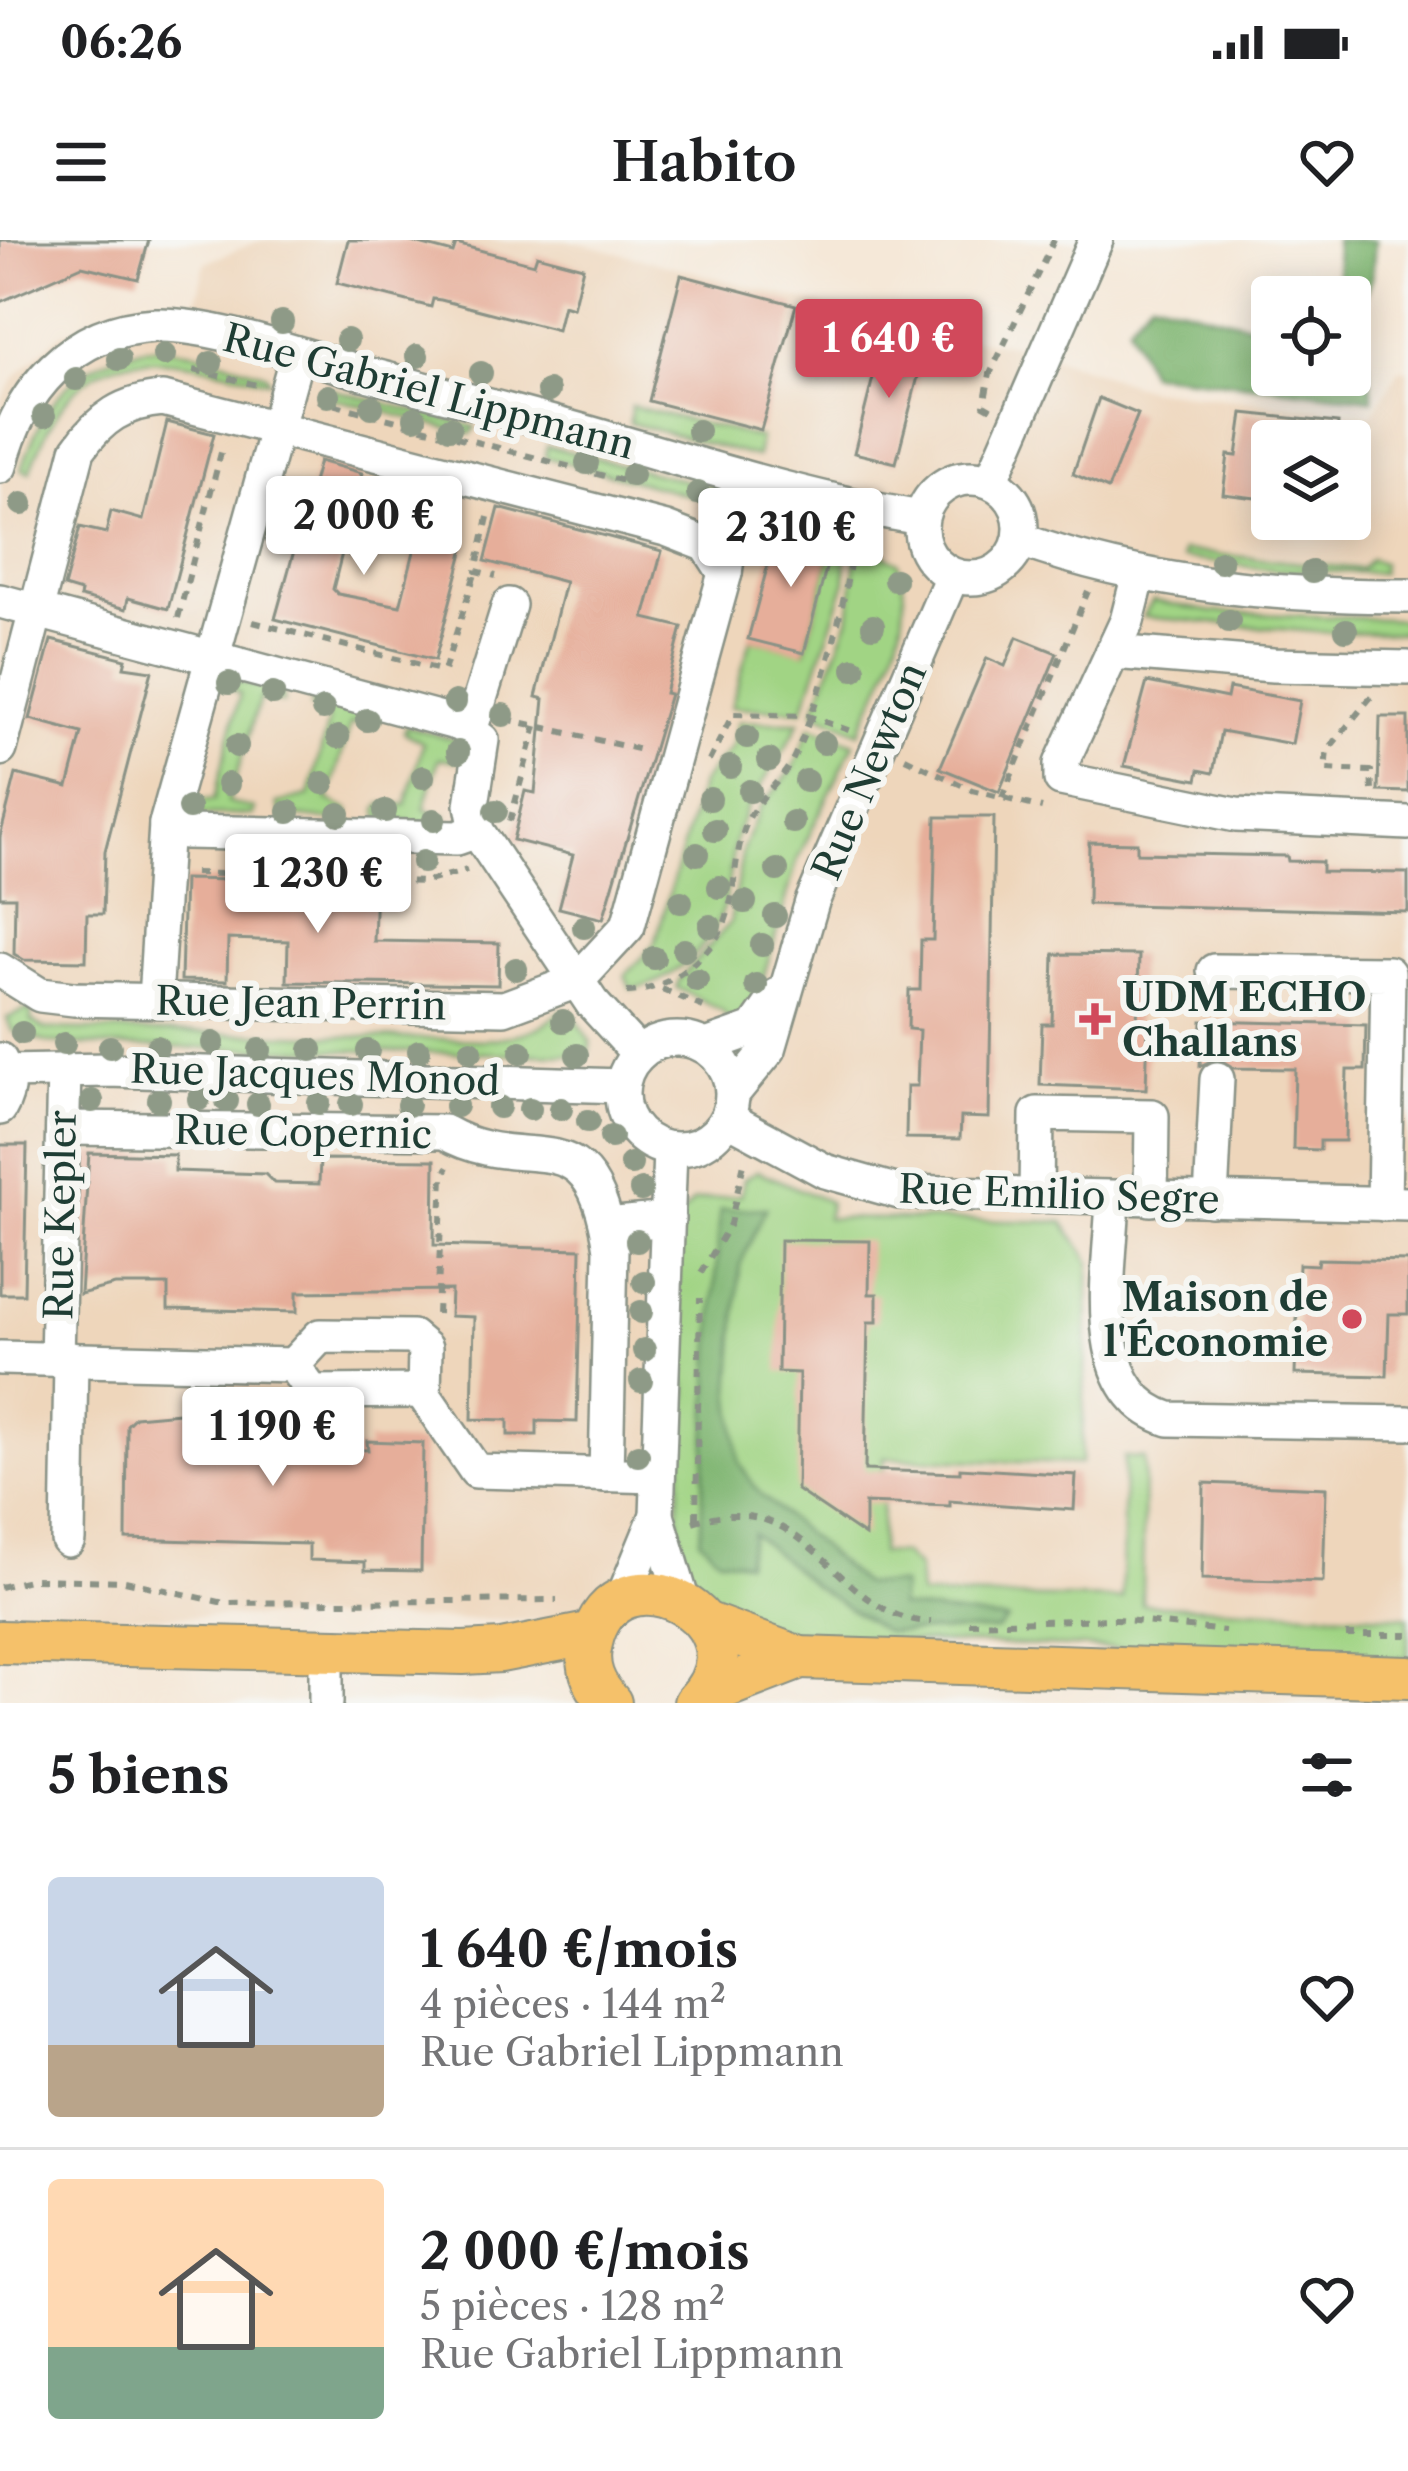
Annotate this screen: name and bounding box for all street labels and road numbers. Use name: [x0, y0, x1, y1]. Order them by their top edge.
street label: Rue Gabriel Lippmann: [218, 313, 640, 469]
street label: Rue Newton: [802, 655, 936, 887]
street label: Rue Jean Perrin: [155, 976, 447, 1030]
street label: Rue Jacques Monod: [129, 1045, 501, 1105]
street label: Rue Copernic: [174, 1106, 432, 1158]
street label: Rue Kepler: [34, 1110, 86, 1320]
street label: Rue Emilio Segre: [898, 1164, 1220, 1224]

